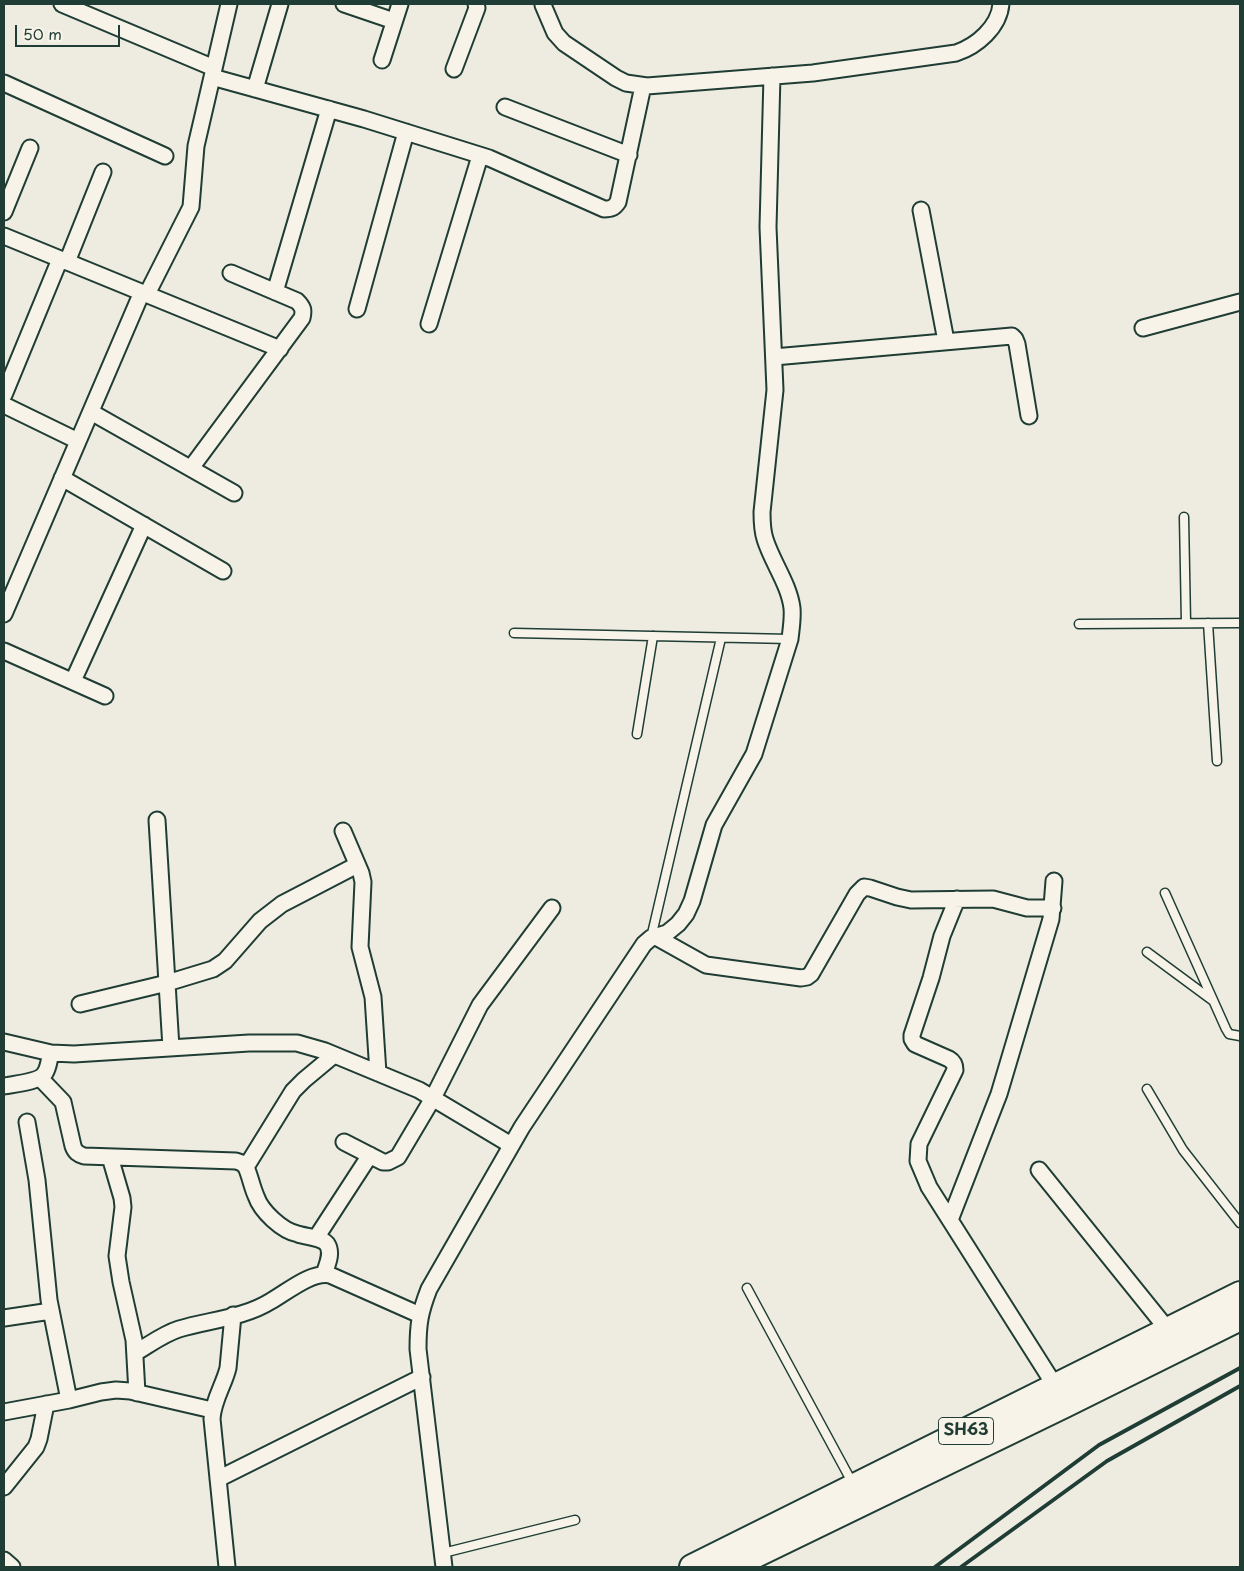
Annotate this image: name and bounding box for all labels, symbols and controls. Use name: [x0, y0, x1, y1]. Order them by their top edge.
scale bar: [18, 15, 122, 47]
text: 50 m: [23, 22, 62, 45]
road number: SH63: [938, 1418, 994, 1444]

